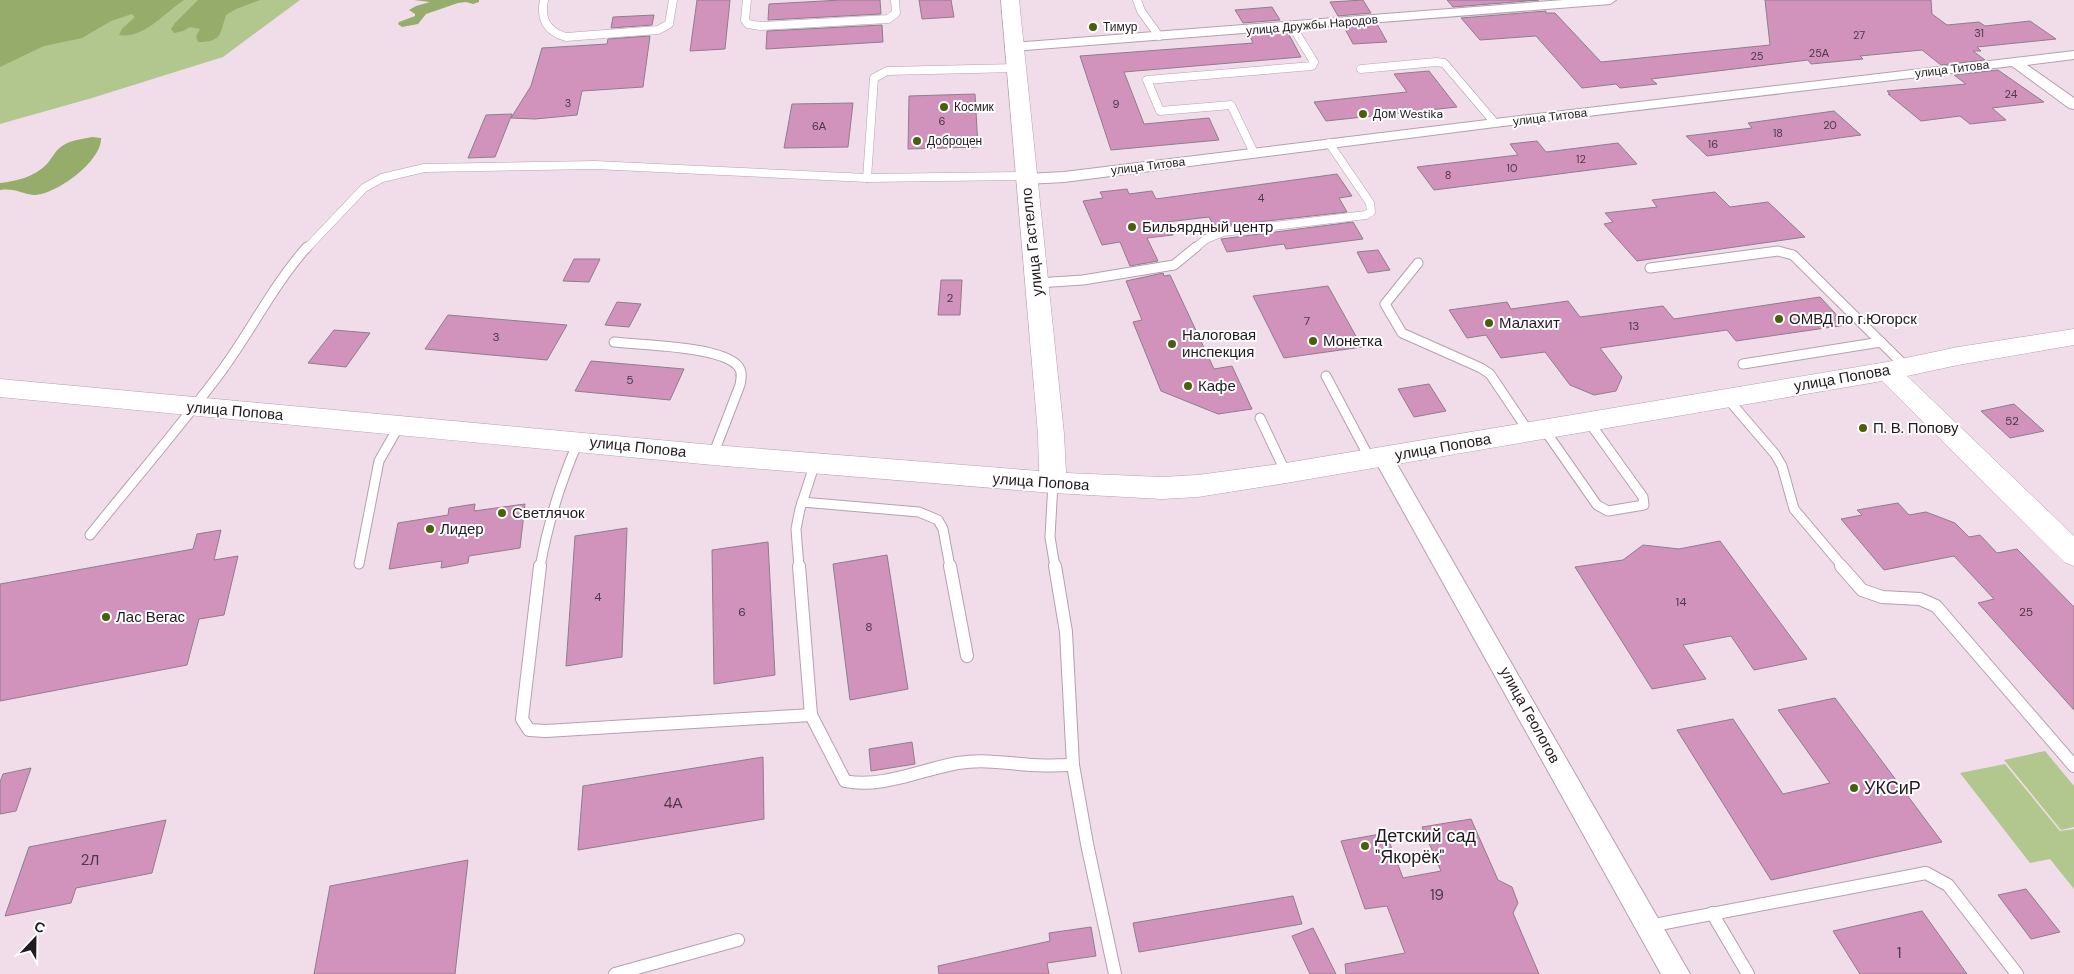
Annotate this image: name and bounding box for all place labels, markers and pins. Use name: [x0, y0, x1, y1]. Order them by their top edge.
place label: Тимур: [1103, 19, 1138, 35]
marker: Тимур: [1087, 21, 1099, 33]
place label: Космик: [954, 99, 995, 115]
marker: Космик: [938, 101, 950, 113]
place label: Дом Westika: [1373, 106, 1443, 122]
marker: Дом Westika: [1357, 108, 1369, 120]
place label: Доброцен: [927, 133, 982, 149]
marker: Доброцен: [911, 135, 923, 147]
place label: Бильярдный центр: [1142, 217, 1273, 237]
marker: Бильярдный центр: [1126, 221, 1138, 233]
place label: ОМВД по г.Югорск: [1789, 309, 1917, 329]
place label: Малахит: [1499, 313, 1560, 333]
marker: ОМВД по г.Югорск: [1773, 313, 1785, 325]
marker: Малахит: [1483, 317, 1495, 329]
place label: Налоговая инспекция: [1182, 325, 1256, 362]
place label: Монетка: [1323, 331, 1383, 351]
marker: Монетка: [1307, 335, 1319, 347]
marker: Налоговая инспекция: [1166, 338, 1178, 350]
place label: Кафе: [1198, 376, 1236, 396]
marker: Кафе: [1182, 380, 1194, 392]
place label: П. В. Попову: [1873, 418, 1959, 438]
marker: П. В. Попову: [1857, 422, 1869, 434]
place label: Светлячок: [512, 503, 585, 523]
marker: Светлячок: [496, 507, 508, 519]
place label: Лидер: [440, 519, 484, 539]
marker: Лидер: [424, 523, 436, 535]
place label: Лас Вегас: [116, 607, 186, 627]
marker: Лас Вегас: [100, 611, 112, 623]
place label: УКСиР: [1864, 776, 1921, 800]
marker: УКСиР: [1848, 782, 1860, 794]
place label: Детский сад "Якорёк": [1375, 824, 1476, 869]
marker: Детский сад "Якорёк": [1359, 840, 1371, 852]

